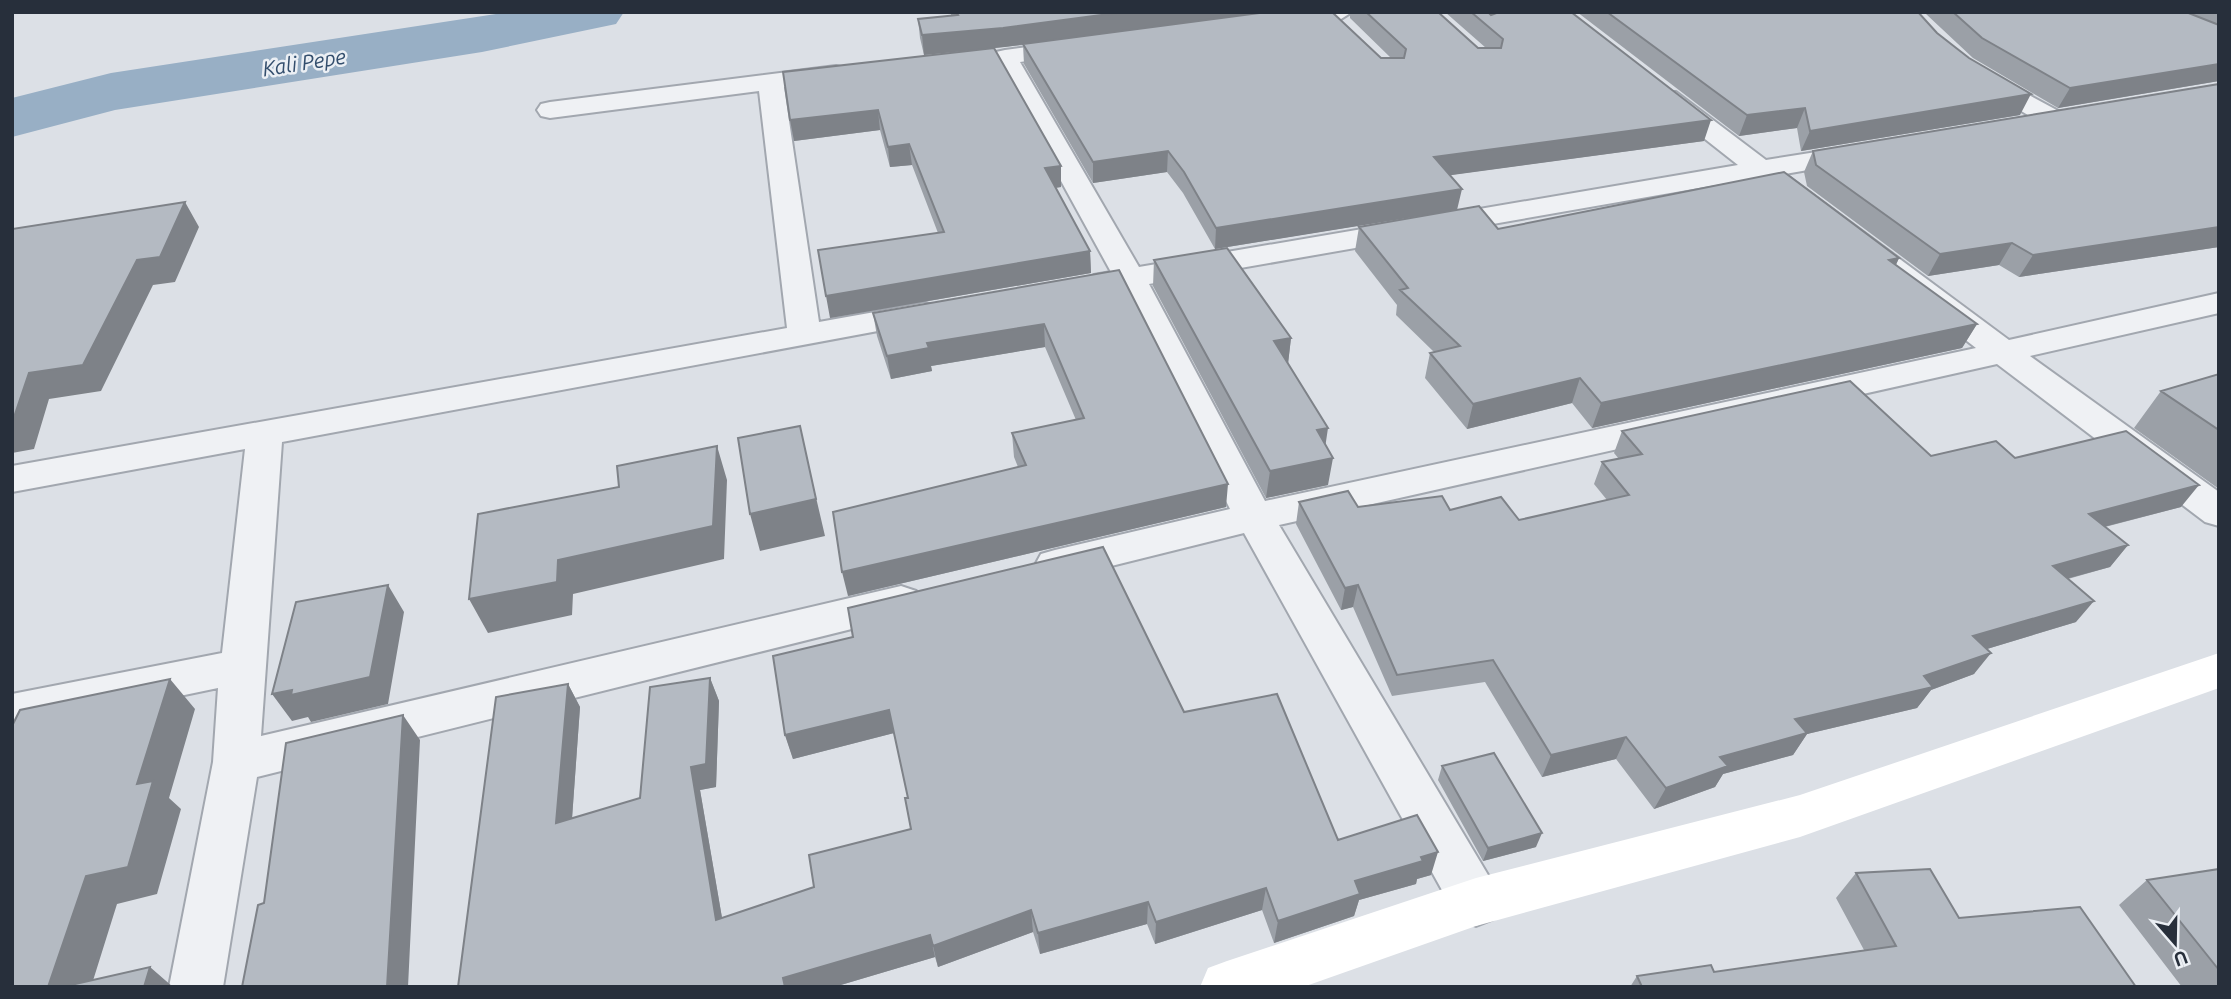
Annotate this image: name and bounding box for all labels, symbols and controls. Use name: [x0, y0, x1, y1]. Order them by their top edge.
water label: Kali Pepe: [261, 43, 348, 80]
north arrow: [2140, 908, 2210, 978]
text: U: [2171, 946, 2191, 972]

